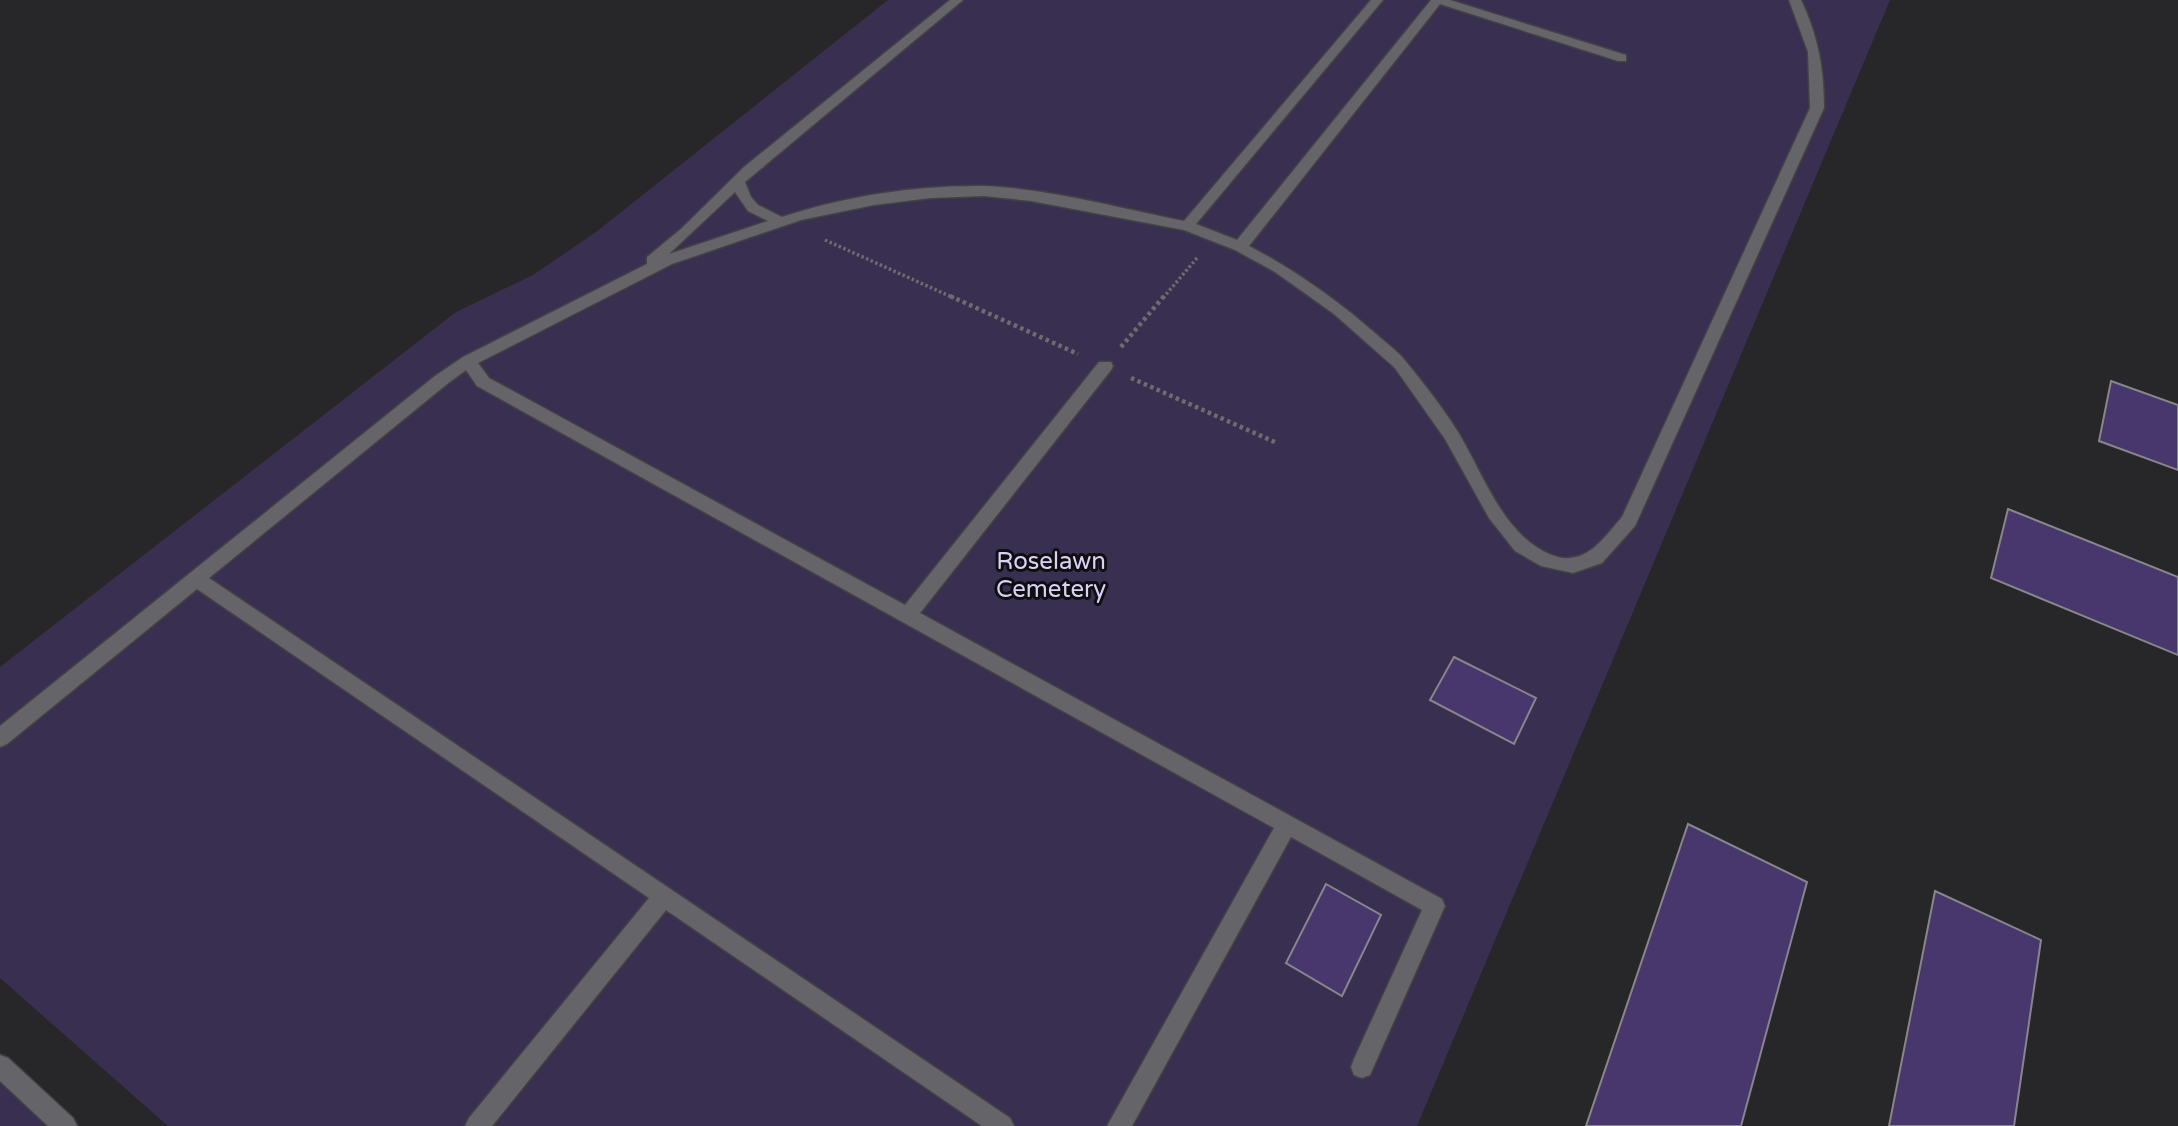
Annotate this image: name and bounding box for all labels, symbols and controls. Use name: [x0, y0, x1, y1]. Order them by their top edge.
park label: Roselawn Cemetery: [996, 547, 1106, 604]

